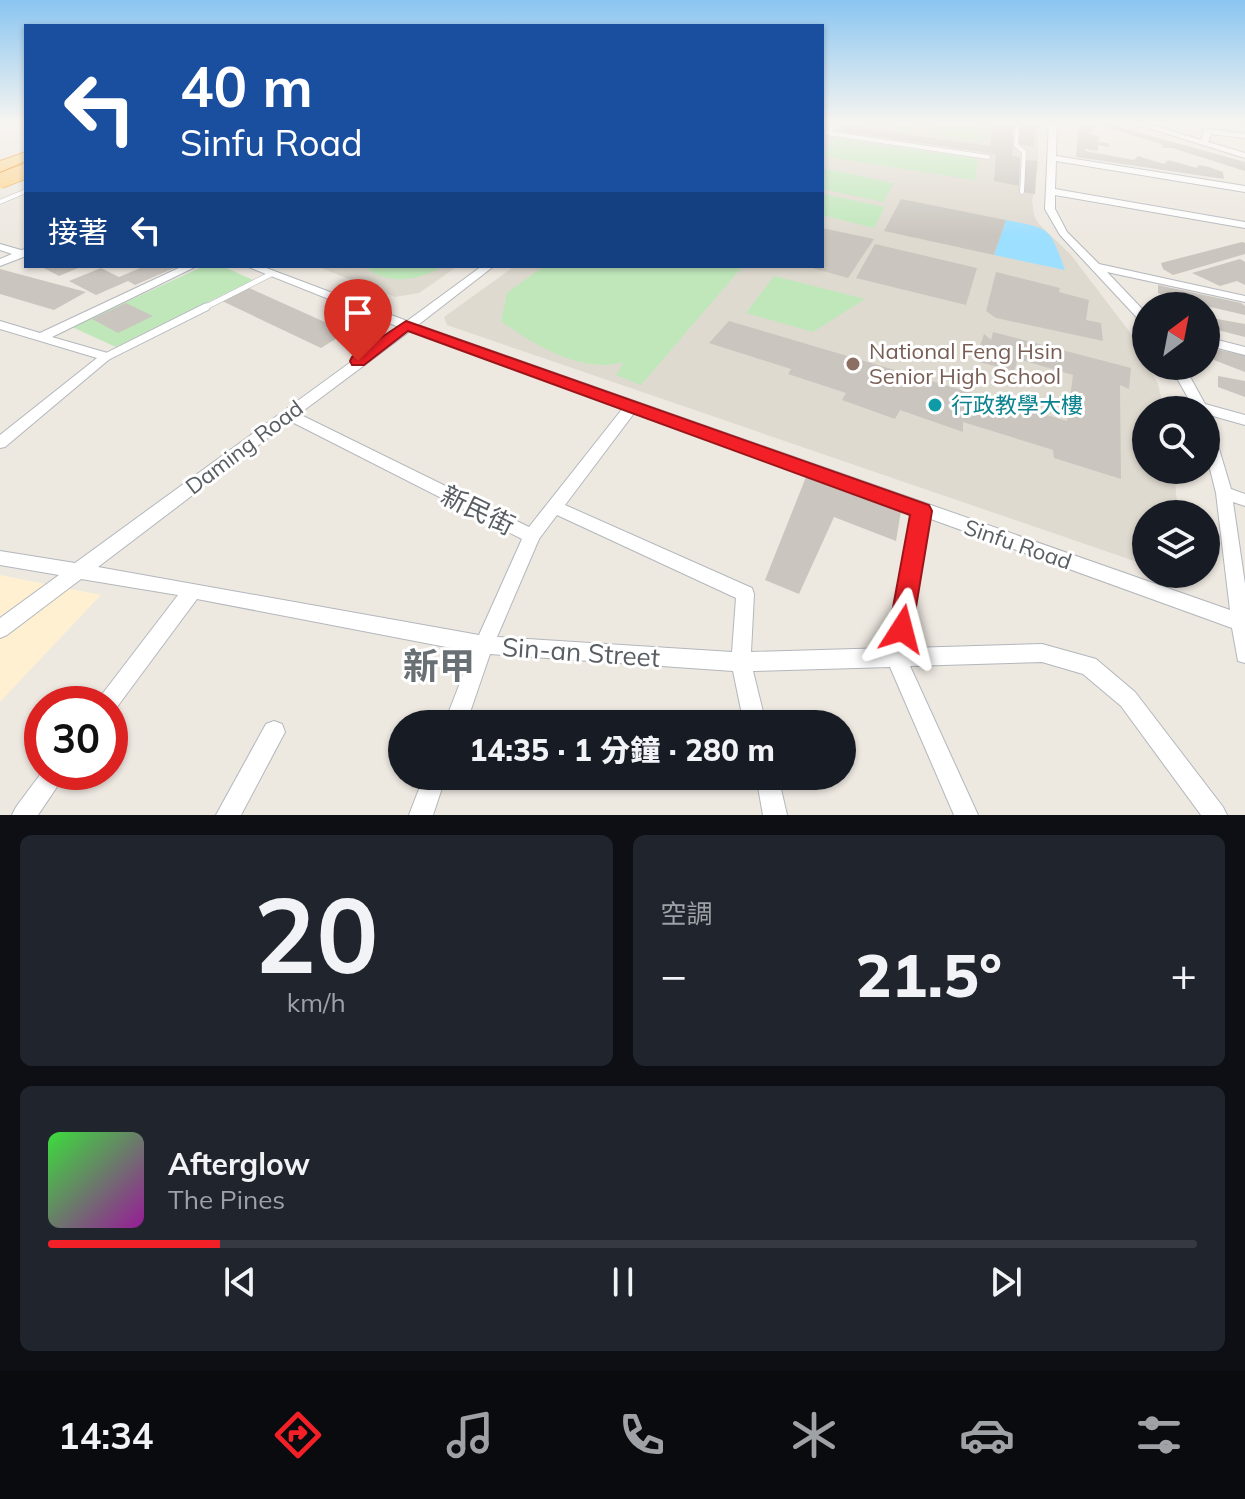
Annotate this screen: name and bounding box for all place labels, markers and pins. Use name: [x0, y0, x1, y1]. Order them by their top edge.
pin: [324, 279, 392, 361]
place label: National Feng Hsin Senior High School: [869, 337, 1063, 390]
marker: National Feng Hsin Senior High School: [844, 355, 862, 373]
place label: 行政教學大樓: [951, 391, 1083, 419]
marker: 行政教學大樓: [926, 396, 944, 414]

